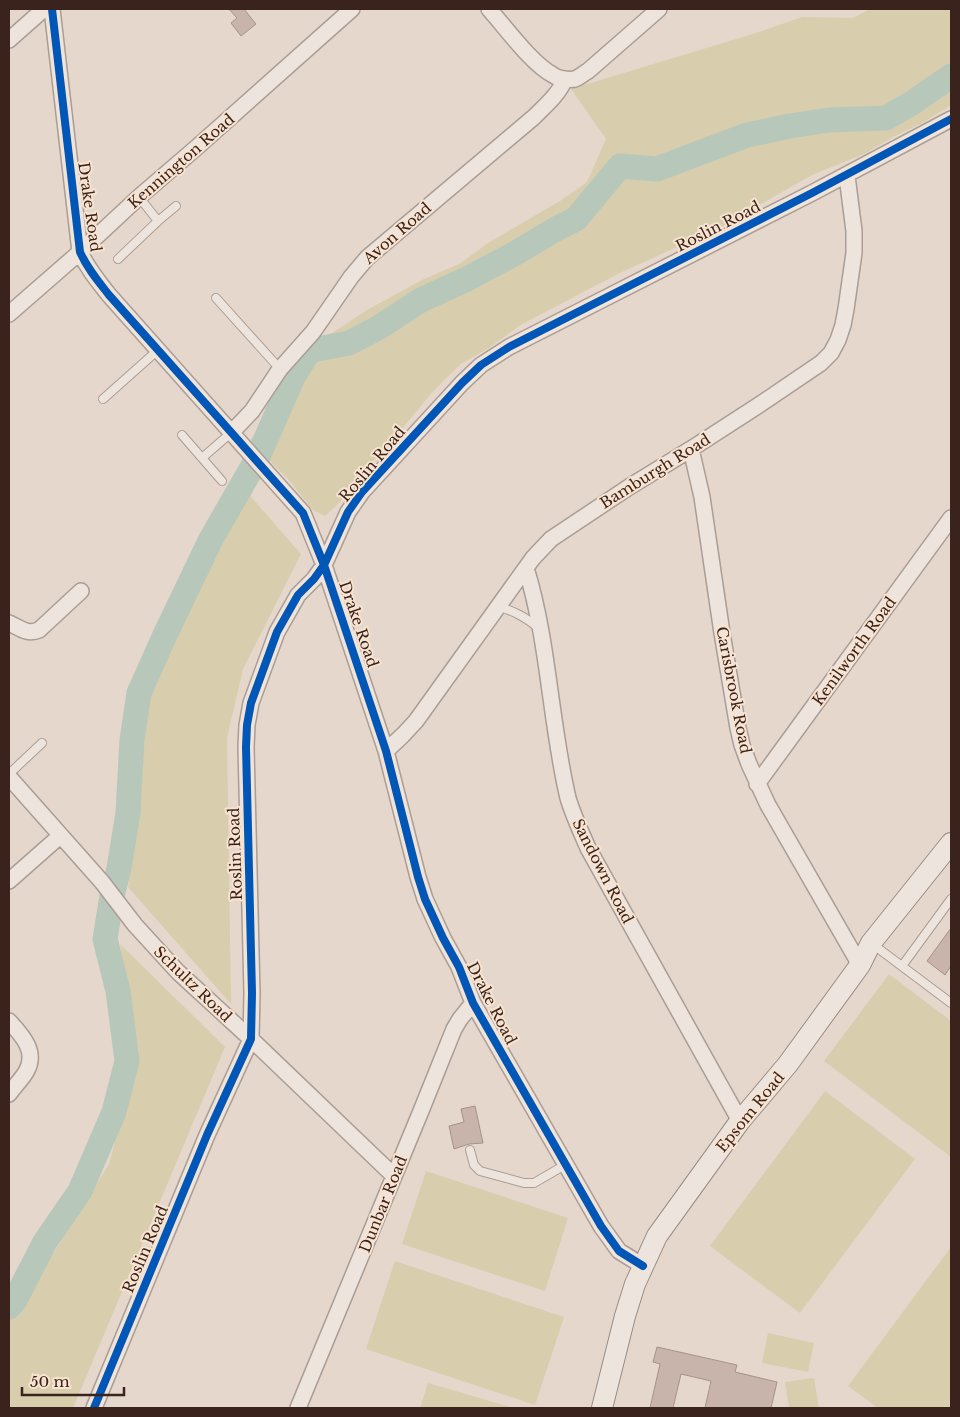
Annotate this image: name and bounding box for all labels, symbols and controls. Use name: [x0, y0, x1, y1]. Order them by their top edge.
street label: Kennington Road: [124, 110, 238, 212]
street label: Drake Road: [74, 161, 106, 253]
street label: Roslin Road: [672, 196, 764, 256]
street label: Avon Road: [358, 198, 435, 268]
street label: Roslin Road: [335, 422, 409, 506]
street label: Bamburgh Road: [596, 429, 714, 513]
street label: Drake Road: [335, 578, 383, 670]
street label: Kenilworth Road: [808, 593, 900, 709]
street label: Carisbrook Road: [712, 625, 756, 755]
street label: Roslin Road: [224, 807, 246, 901]
street label: Sandown Road: [568, 815, 638, 927]
street label: Schultz Road: [150, 942, 236, 1026]
street label: Drake Road: [463, 958, 521, 1048]
street label: Epsom Road: [712, 1068, 788, 1156]
street label: Dunbar Road: [355, 1153, 411, 1255]
street label: Roslin Road: [118, 1203, 172, 1295]
scale bar: [22, 1364, 125, 1396]
text: 50 m: [30, 1372, 70, 1391]

